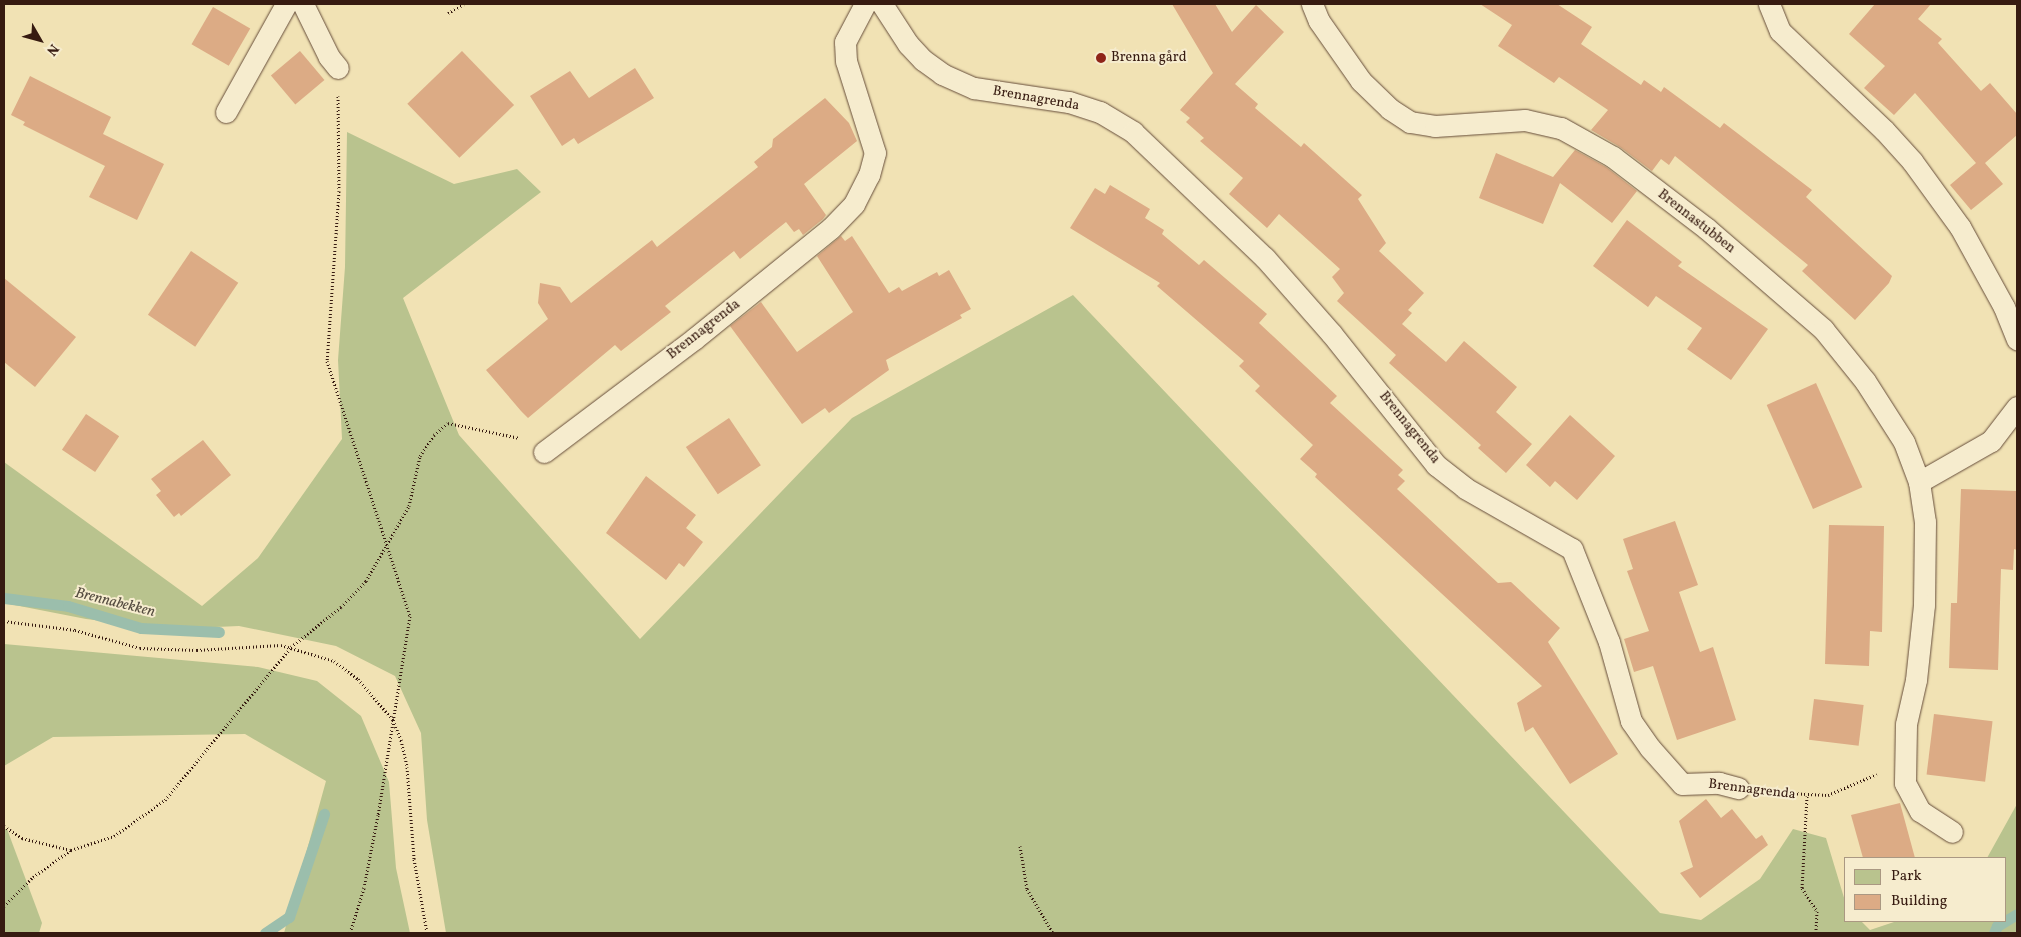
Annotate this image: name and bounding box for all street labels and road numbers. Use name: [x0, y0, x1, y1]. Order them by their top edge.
street label: Brennagrenda: [991, 83, 1081, 115]
street label: Brennastubben: [1654, 186, 1738, 258]
street label: Brennagrenda: [664, 296, 744, 364]
street label: Brennagrenda: [1375, 389, 1443, 467]
street label: Brennagrenda: [1707, 776, 1797, 804]

